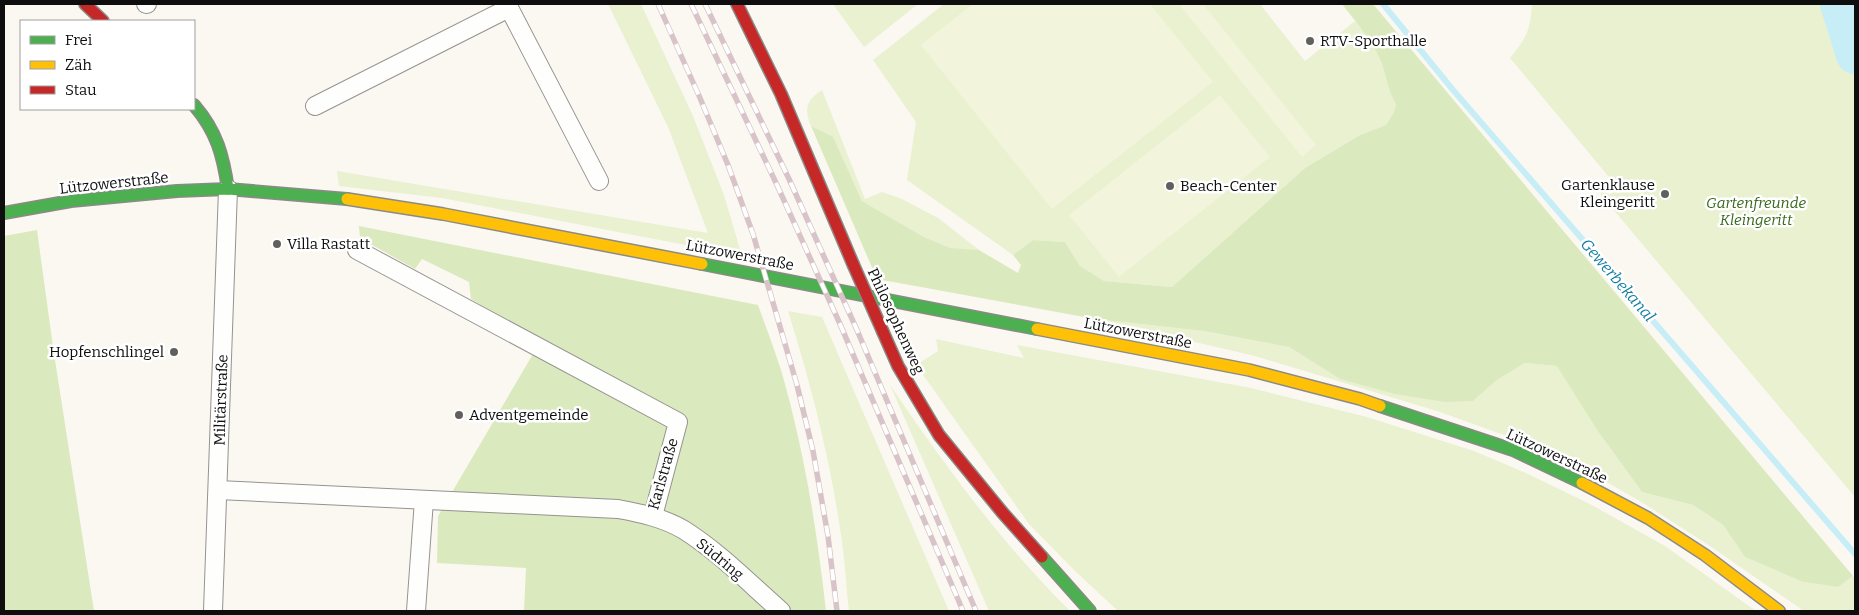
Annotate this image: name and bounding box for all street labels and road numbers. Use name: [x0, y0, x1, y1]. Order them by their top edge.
street label: Lützowerstraße: [59, 168, 169, 198]
street label: Lützowerstraße: [685, 236, 795, 274]
street label: Philosophenweg: [864, 265, 928, 377]
street label: Lützowerstraße: [1083, 314, 1193, 352]
street label: Militärstraße: [210, 354, 232, 446]
street label: Lützowerstraße: [1504, 425, 1610, 487]
street label: Karlstraße: [644, 436, 682, 512]
street label: Südring: [693, 534, 747, 584]

